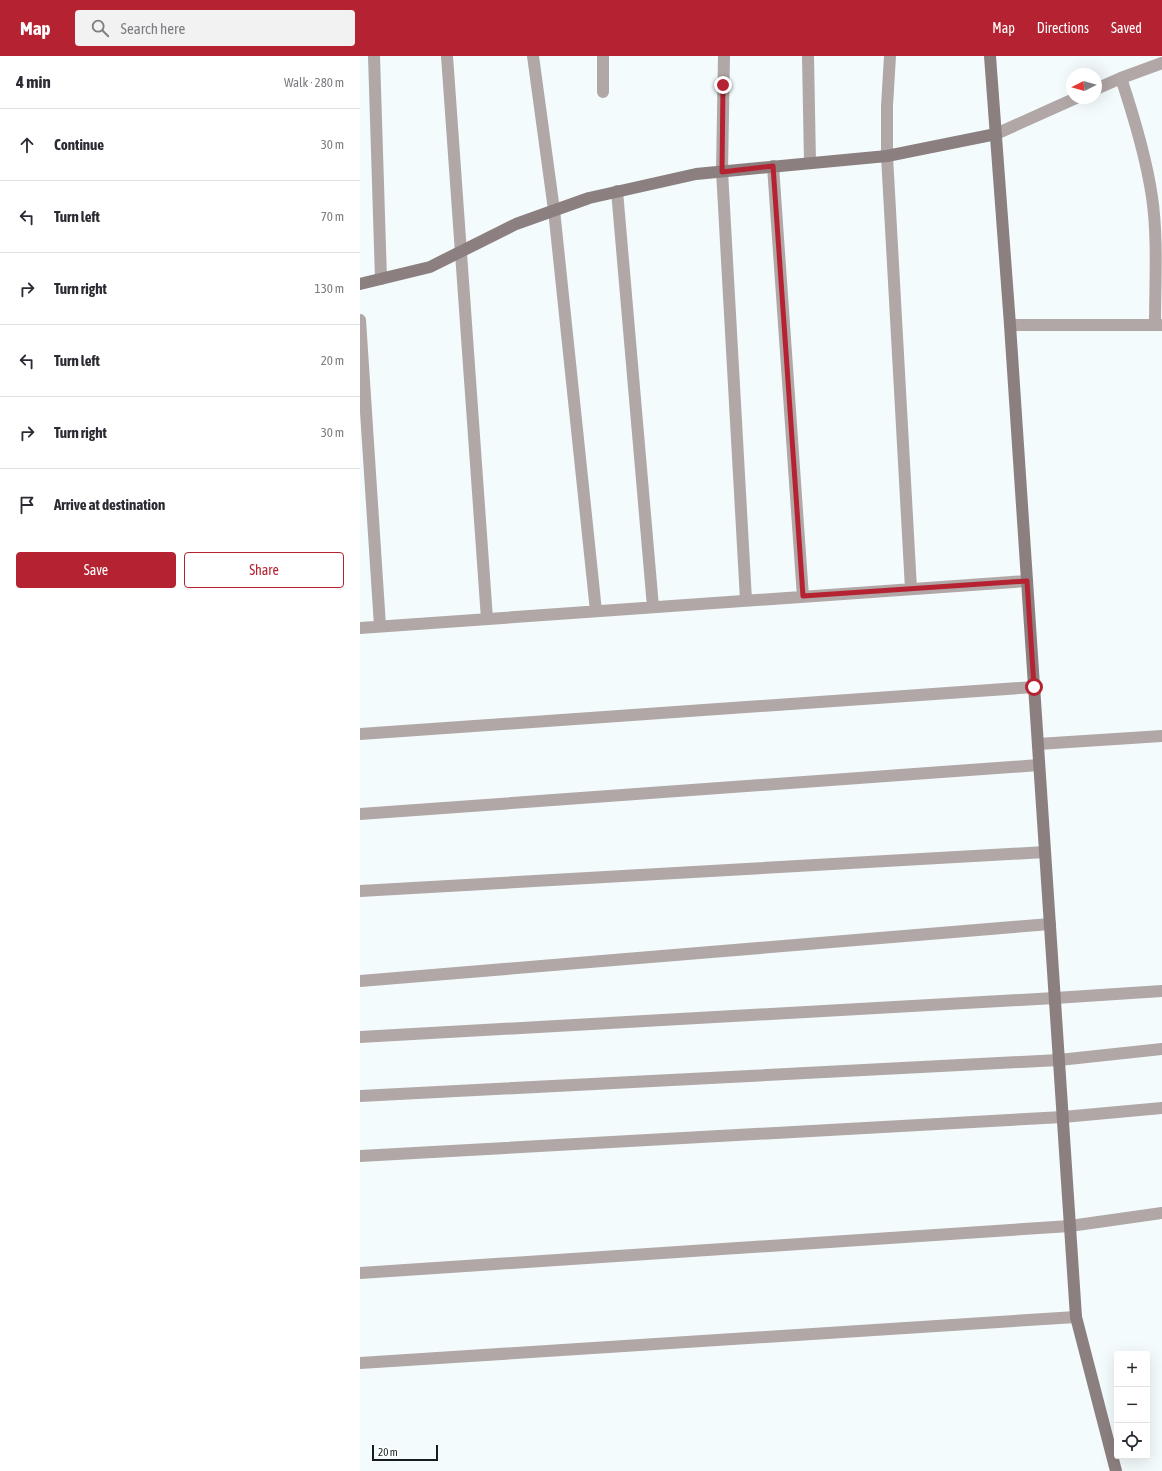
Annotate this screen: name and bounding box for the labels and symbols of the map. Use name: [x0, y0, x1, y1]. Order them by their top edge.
north arrow: [1066, 68, 1102, 104]
route end: [714, 76, 732, 94]
route start: [1025, 678, 1043, 696]
scale bar: [372, 1443, 438, 1462]

